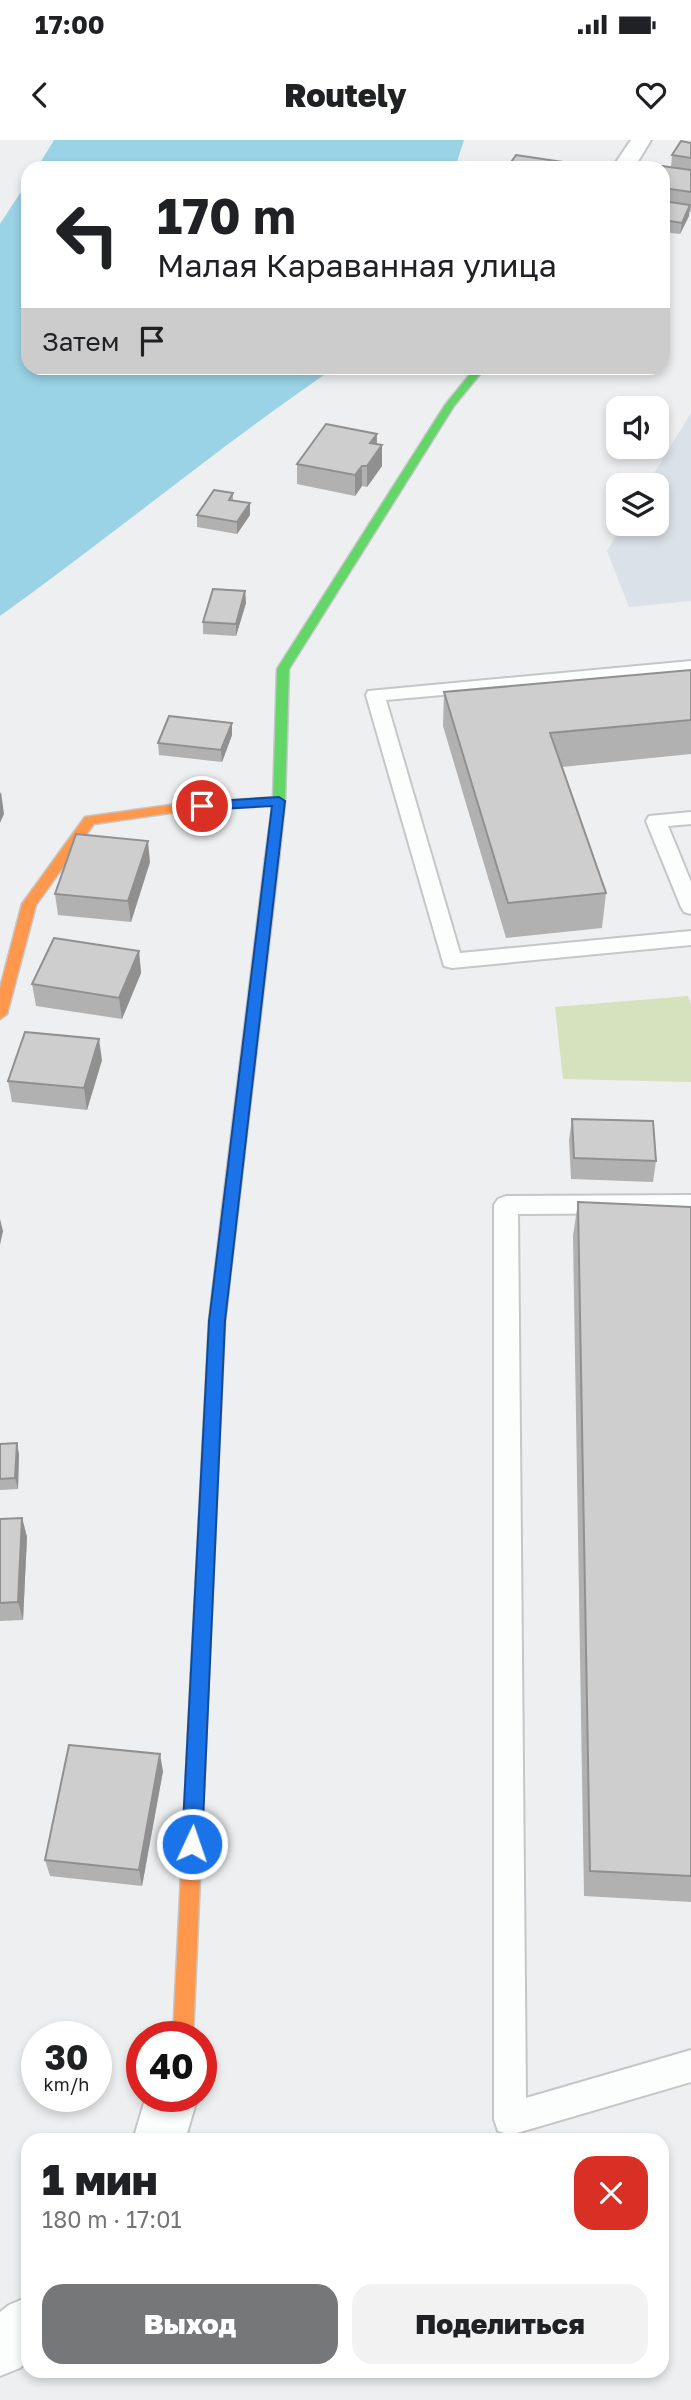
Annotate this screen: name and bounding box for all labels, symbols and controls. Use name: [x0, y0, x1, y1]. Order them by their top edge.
text: 17:00: [35, 9, 105, 40]
icon: back: [21, 76, 59, 114]
text: Routely: [284, 76, 407, 114]
icon: heart: [632, 76, 670, 114]
text: 170 m: [157, 186, 296, 245]
icon: left: [42, 189, 133, 280]
text: Малая Караванная улица: [157, 246, 557, 284]
icon: arrive: [133, 322, 171, 360]
text: Затем: [42, 326, 119, 357]
map controls: [606, 396, 669, 536]
button: sound: [606, 396, 669, 459]
button: layers: [606, 473, 669, 536]
pin: [172, 776, 232, 836]
icon: arrive: [183, 787, 221, 825]
position arrow: [155, 1807, 229, 1881]
speed limit sign: 40: [126, 2021, 217, 2112]
text: 30: [44, 2036, 89, 2078]
text: km/h: [44, 2073, 89, 2095]
text: 1 мин: [42, 2154, 158, 2204]
button: close: [574, 2156, 648, 2230]
text: 180 m · 17:01: [42, 2205, 182, 2233]
button: Выход: [42, 2284, 338, 2364]
button: Поделиться: [352, 2284, 648, 2364]

